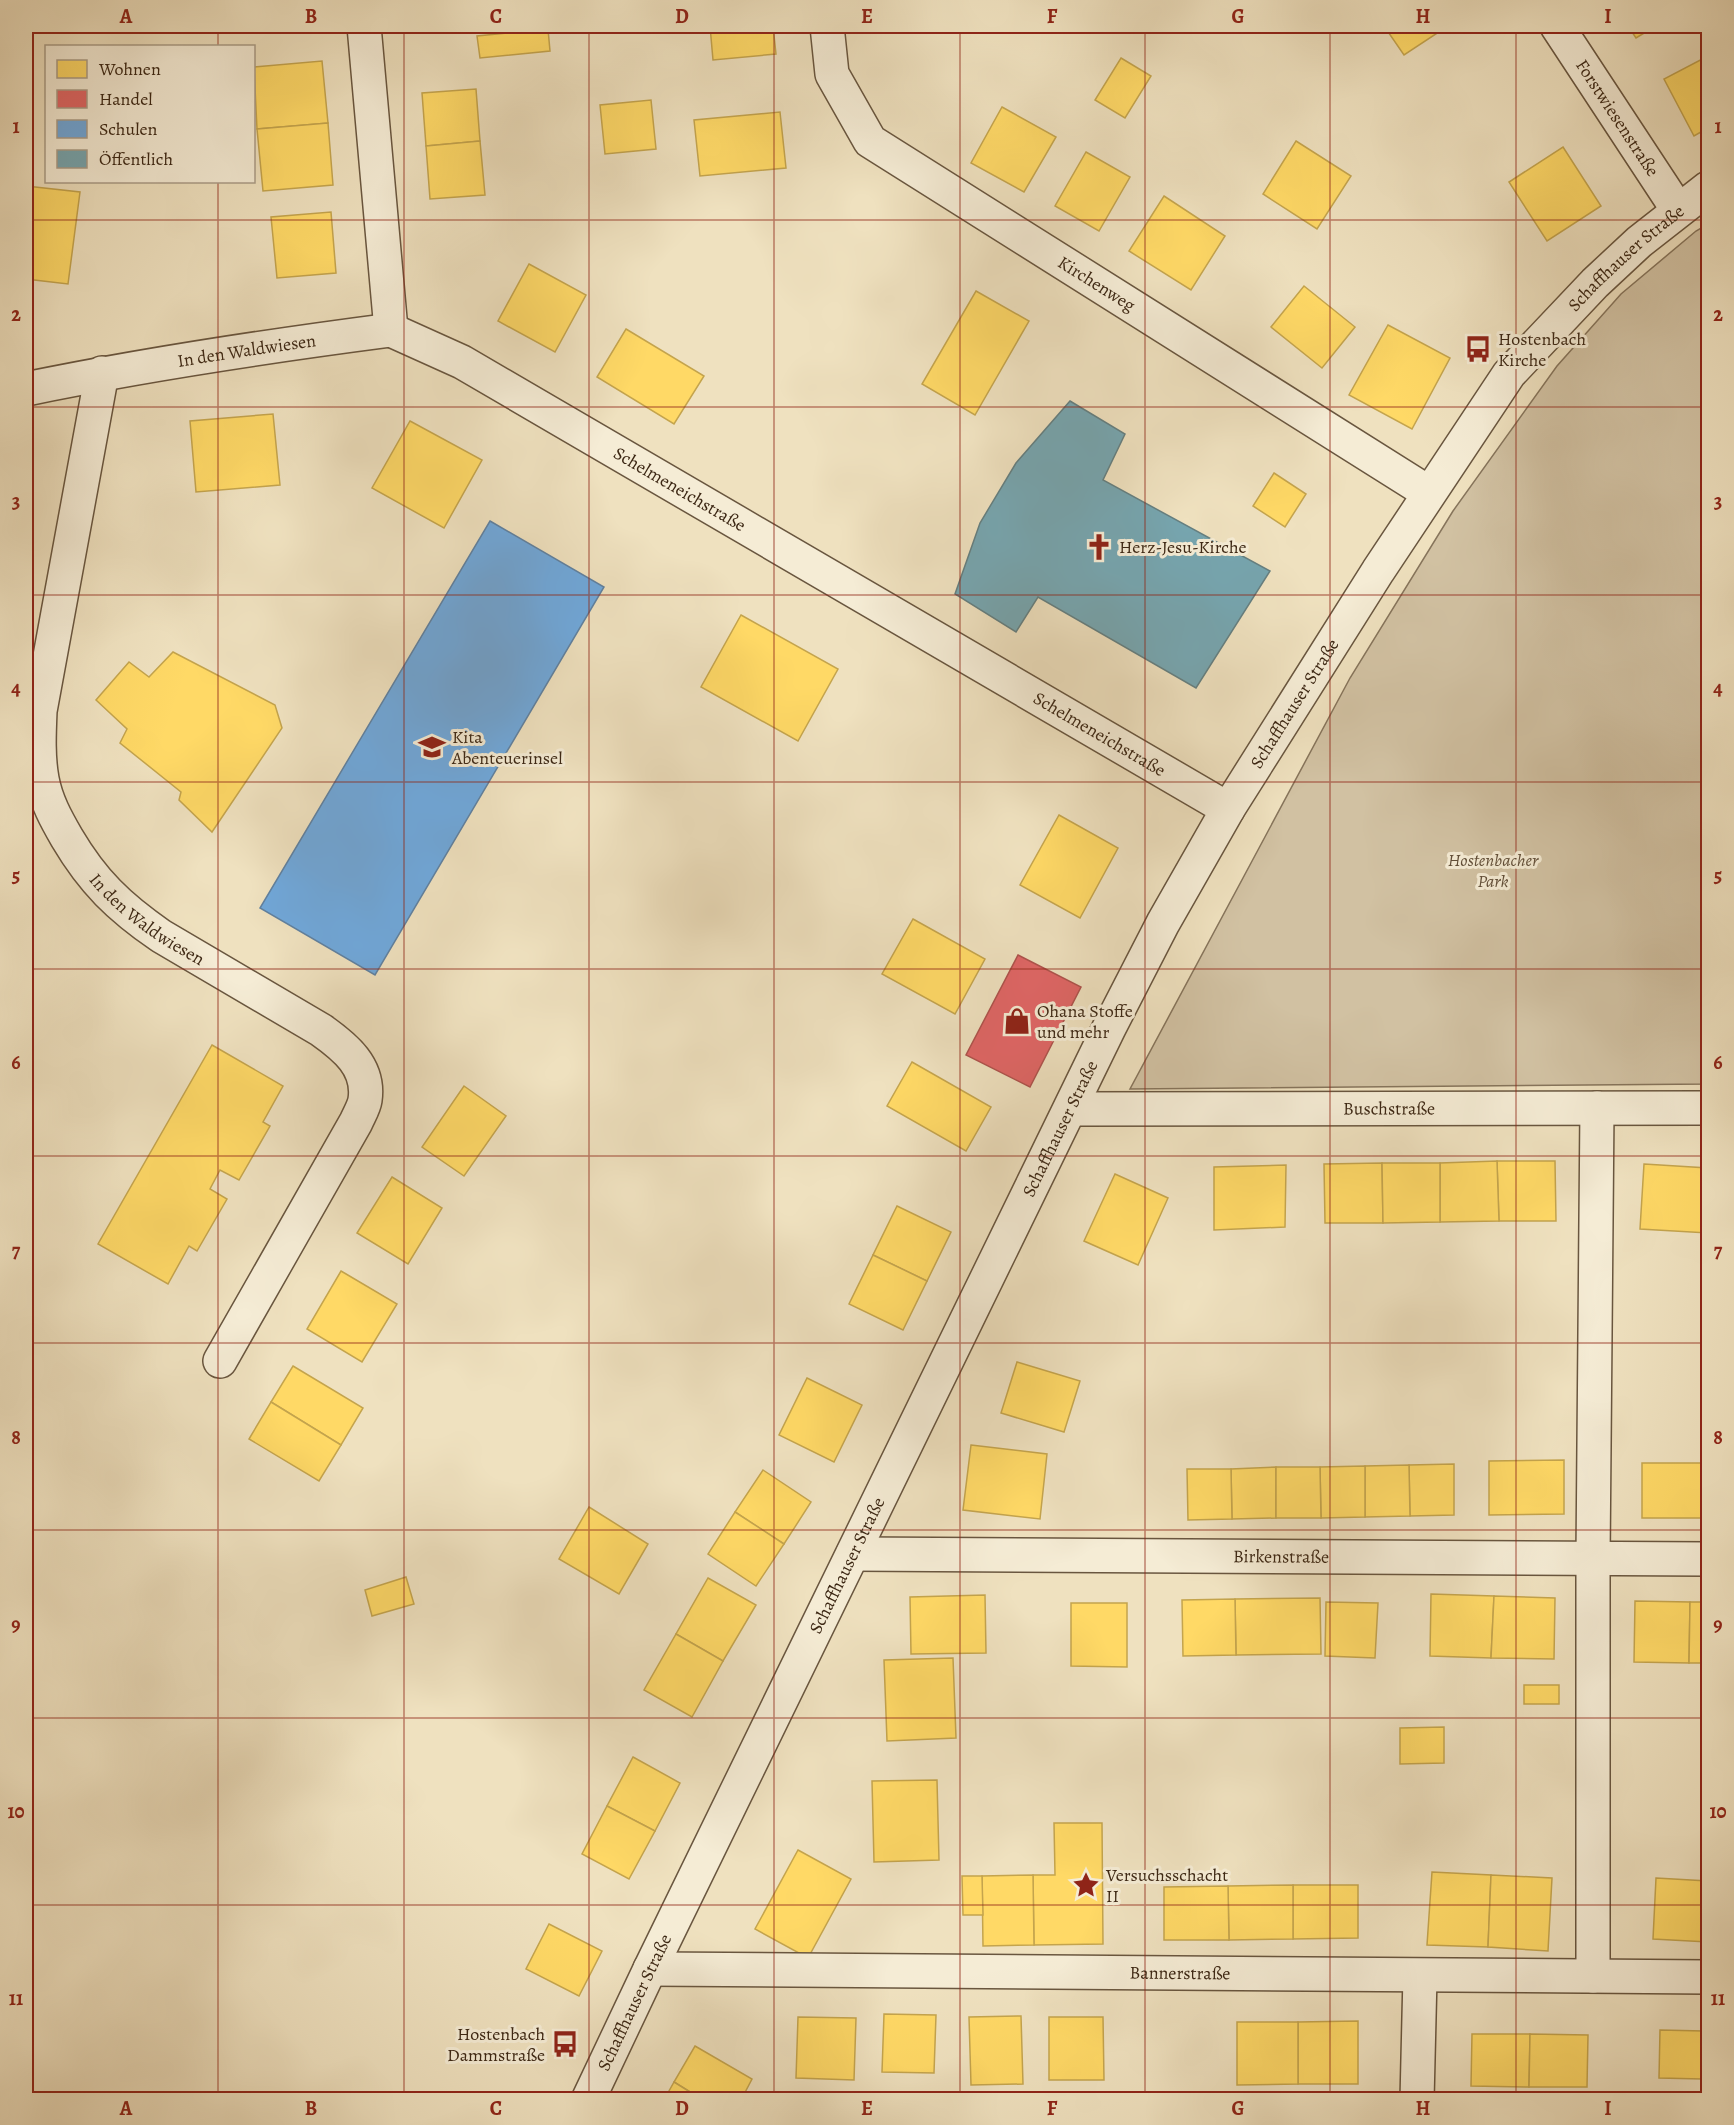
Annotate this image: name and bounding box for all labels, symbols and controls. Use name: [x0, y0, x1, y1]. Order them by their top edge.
text: A: [119, 3, 133, 30]
text: B: [305, 3, 317, 30]
text: C: [490, 3, 502, 30]
text: D: [675, 3, 689, 30]
text: E: [861, 3, 873, 30]
text: F: [1047, 3, 1058, 30]
text: G: [1231, 3, 1245, 30]
text: H: [1416, 3, 1431, 30]
text: I: [1604, 3, 1612, 30]
legend: [45, 45, 255, 183]
street label: Forstwiesenstraße: [1570, 55, 1665, 181]
text: Wohnen: [98, 57, 161, 81]
text: Handel: [99, 87, 153, 111]
text: 1: [12, 113, 20, 140]
text: 1: [1714, 113, 1722, 140]
text: Schulen: [99, 117, 158, 141]
text: Öffentlich: [99, 147, 173, 171]
street label: Schaffhauser Straße: [1562, 199, 1689, 317]
street label: Kirchenweg: [1053, 250, 1140, 317]
text: 2: [11, 301, 21, 328]
text: 2: [1713, 301, 1723, 328]
place label: Hostenbach Kirche: [1498, 327, 1586, 372]
street label: In den Waldwiesen: [176, 328, 318, 373]
bus stop icon: Hostenbach Kirche: [1463, 334, 1493, 364]
street label: Schelmeneichstraße: [609, 441, 750, 537]
text: 3: [12, 488, 20, 515]
text: 3: [1714, 488, 1722, 515]
church icon: Herz-Jesu-Kirche: [1084, 532, 1114, 562]
place label: Herz-Jesu-Kirche: [1119, 535, 1247, 559]
street label: Schaffhauser Straße: [1245, 634, 1344, 773]
text: 4: [11, 675, 21, 702]
text: 4: [1713, 675, 1723, 702]
street label: Schelmeneichstraße: [1029, 686, 1170, 782]
place label: Kita Abenteuerinsel: [451, 725, 563, 770]
school or university icon: Kita Abenteuerinsel: [417, 732, 447, 762]
park label: Hostenbacher Park: [1448, 848, 1539, 893]
text: 5: [12, 862, 20, 889]
text: 5: [1714, 862, 1722, 889]
street label: In den Waldwiesen: [84, 868, 209, 971]
place label: Ohana Stoffe und mehr: [1037, 999, 1133, 1044]
shop icon: Ohana Stoffe und mehr: [1002, 1006, 1032, 1036]
text: 6: [11, 1049, 21, 1076]
text: 6: [1713, 1049, 1723, 1076]
street label: Schaffhauser Straße: [1016, 1056, 1103, 1201]
street label: Buschstraße: [1343, 1096, 1435, 1121]
text: 7: [12, 1237, 21, 1264]
text: 7: [1714, 1237, 1723, 1264]
text: 8: [11, 1424, 21, 1451]
text: 8: [1713, 1424, 1723, 1451]
street label: Schaffhauser Straße: [803, 1493, 890, 1638]
street label: Birkenstraße: [1233, 1544, 1329, 1569]
text: 9: [11, 1611, 21, 1638]
text: 9: [1713, 1611, 1723, 1638]
text: 10: [7, 1798, 25, 1825]
text: 10: [1709, 1798, 1727, 1825]
place label: Versuchsschacht II: [1105, 1863, 1228, 1908]
place icon: Versuchsschacht II: [1071, 1870, 1101, 1900]
street label: Schaffhauser Straße: [591, 1930, 677, 2075]
street label: Bannerstraße: [1129, 1961, 1231, 1985]
text: 11: [9, 1985, 23, 2012]
text: 11: [1711, 1985, 1725, 2012]
place label: Hostenbach Dammstraße: [447, 2022, 545, 2067]
bus stop icon: Hostenbach Dammstraße: [550, 2029, 580, 2059]
text: A: [119, 2095, 133, 2122]
text: B: [305, 2095, 317, 2122]
text: C: [490, 2095, 502, 2122]
text: D: [675, 2095, 689, 2122]
text: E: [861, 2095, 873, 2122]
text: F: [1047, 2095, 1058, 2122]
text: G: [1231, 2095, 1245, 2122]
text: H: [1416, 2095, 1431, 2122]
text: I: [1604, 2095, 1612, 2122]

